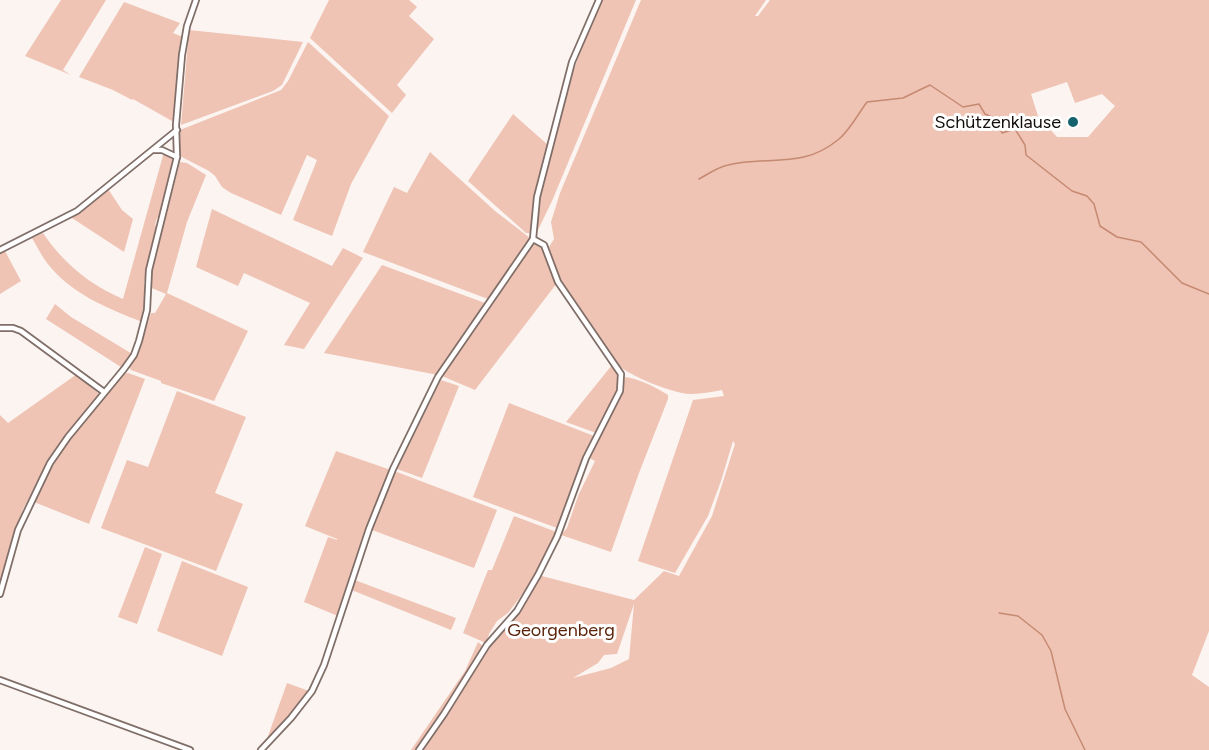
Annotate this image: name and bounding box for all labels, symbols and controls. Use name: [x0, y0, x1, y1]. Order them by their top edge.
place label: Schützenklause: [934, 111, 1061, 133]
marker: Schützenklause: [1066, 115, 1080, 129]
park label: Georgenberg: [507, 619, 615, 641]

